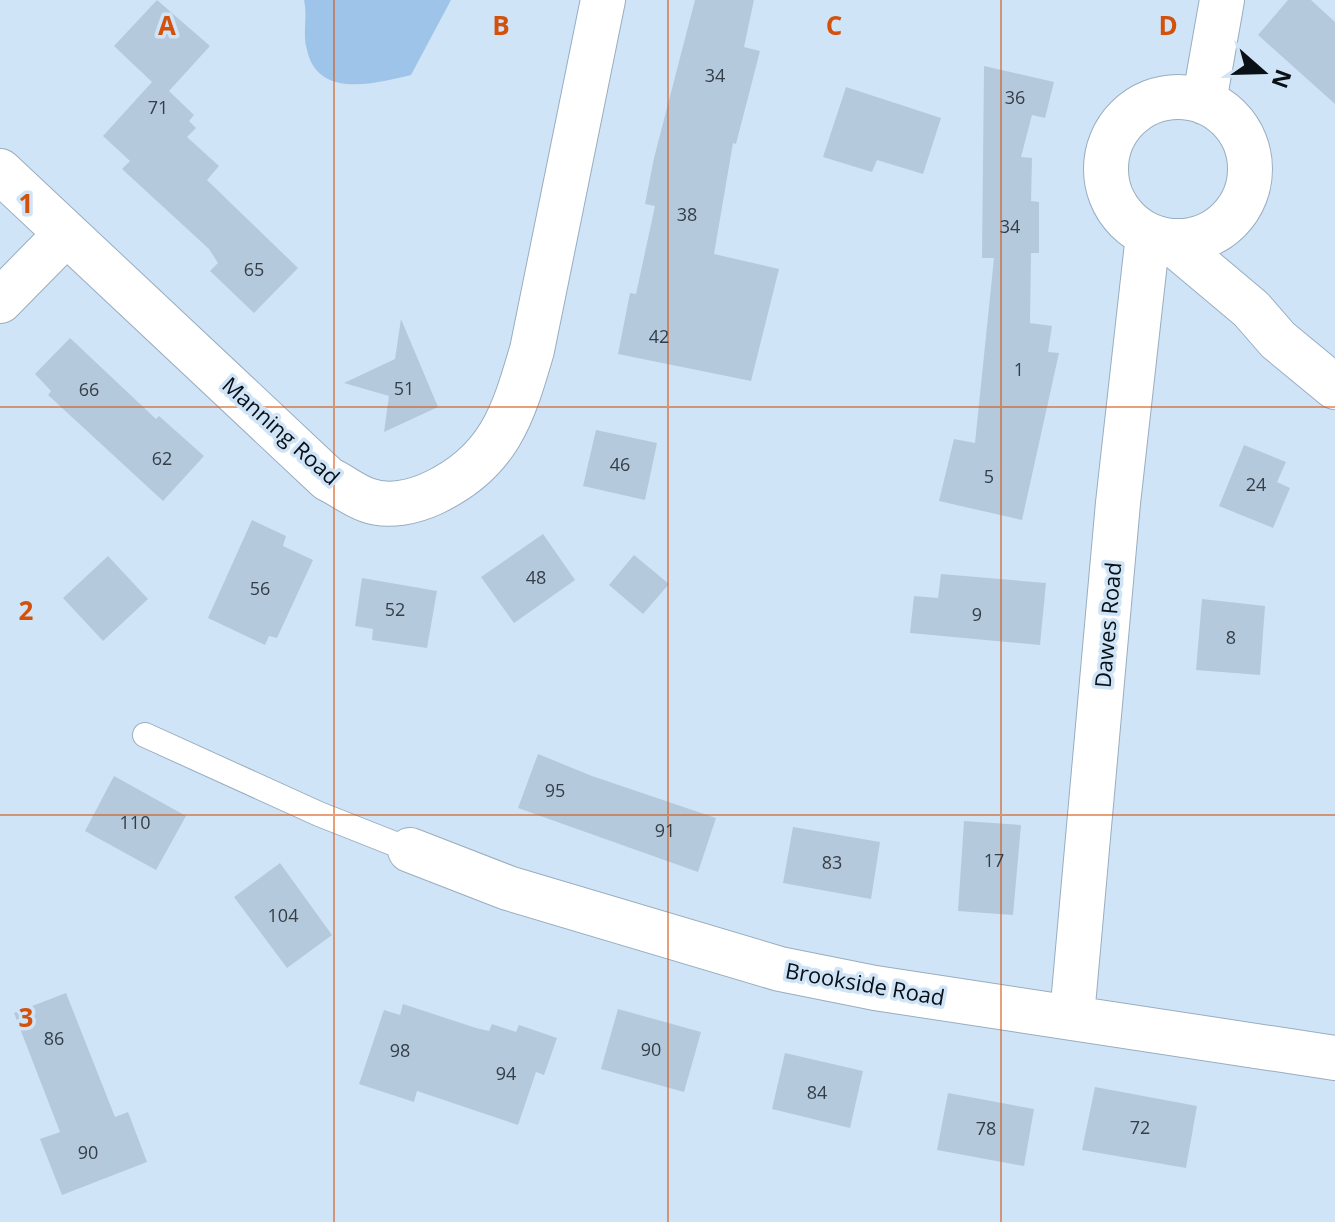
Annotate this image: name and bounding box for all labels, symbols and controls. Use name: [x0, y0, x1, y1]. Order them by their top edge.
text: A: [158, 7, 176, 43]
text: B: [492, 7, 510, 43]
text: C: [826, 7, 842, 43]
text: D: [1158, 7, 1178, 43]
north arrow: [1223, 32, 1303, 112]
house number: 34: [705, 63, 725, 87]
text: N: [1266, 66, 1300, 93]
house number: 36: [1005, 85, 1025, 109]
house number: 71: [148, 95, 168, 119]
text: 1: [19, 185, 33, 221]
house number: 38: [677, 202, 697, 226]
house number: 34: [1000, 214, 1020, 238]
house number: 65: [244, 257, 264, 281]
house number: 42: [649, 324, 669, 348]
house number: 1: [1014, 357, 1024, 381]
street label: Manning Road: [217, 370, 347, 491]
house number: 51: [394, 376, 414, 400]
house number: 66: [79, 377, 99, 401]
house number: 62: [152, 446, 172, 470]
house number: 46: [610, 452, 630, 476]
house number: 5: [984, 464, 994, 488]
house number: 24: [1246, 472, 1266, 496]
street label: Dawes Road: [1087, 561, 1127, 689]
house number: 48: [526, 565, 546, 589]
house number: 56: [250, 576, 270, 600]
text: 2: [19, 592, 34, 628]
house number: 52: [385, 597, 405, 621]
house number: 9: [972, 602, 982, 626]
house number: 8: [1226, 625, 1236, 649]
house number: 95: [545, 778, 565, 802]
house number: 110: [120, 810, 150, 834]
house number: 91: [655, 818, 675, 842]
house number: 17: [984, 848, 1004, 872]
house number: 83: [822, 850, 842, 874]
house number: 104: [268, 903, 298, 927]
street label: Brookside Road: [783, 954, 947, 1012]
text: 3: [19, 999, 33, 1035]
house number: 86: [44, 1026, 64, 1050]
house number: 90: [641, 1037, 661, 1061]
house number: 98: [390, 1038, 410, 1062]
house number: 94: [496, 1061, 516, 1085]
house number: 84: [807, 1080, 827, 1104]
house number: 72: [1130, 1115, 1150, 1139]
house number: 78: [976, 1116, 996, 1140]
house number: 90: [78, 1140, 98, 1164]

